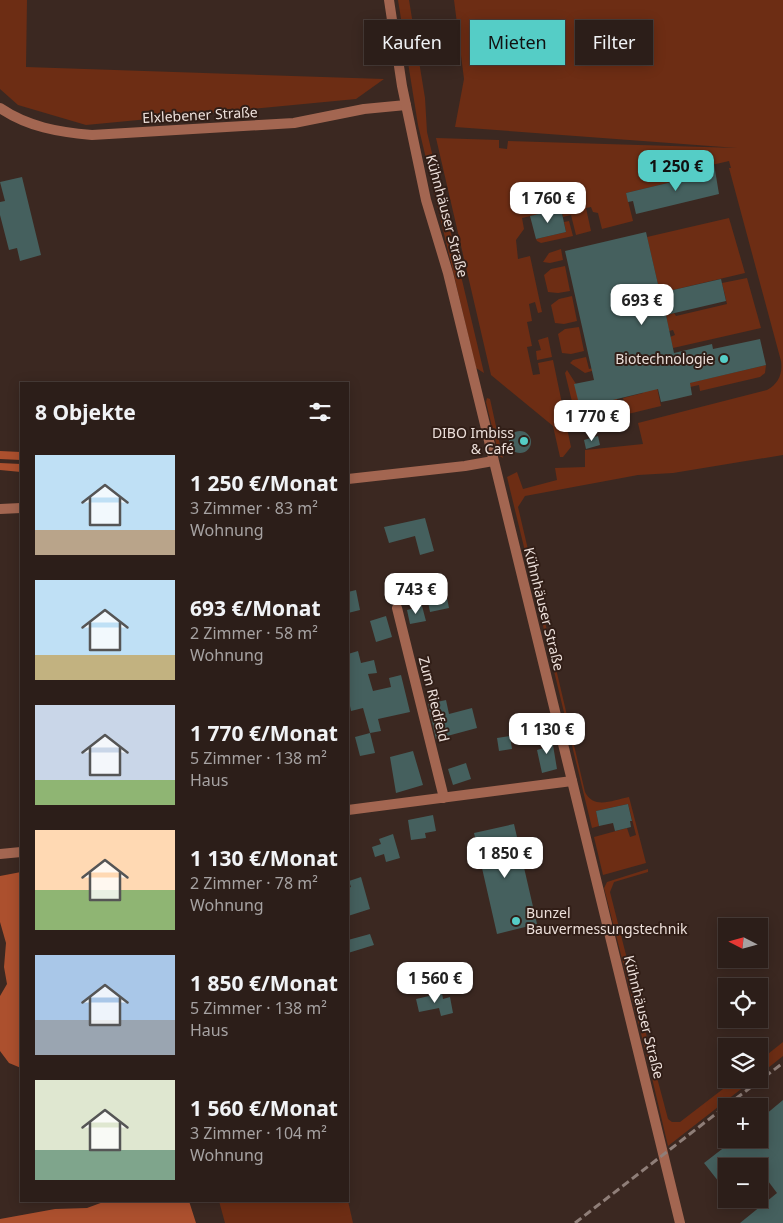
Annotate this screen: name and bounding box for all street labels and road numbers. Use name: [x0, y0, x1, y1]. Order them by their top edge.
street label: Elxlebener Straße: [142, 102, 258, 127]
street label: Kühnhäuser Straße: [422, 152, 473, 280]
street label: Kühnhäuser Straße: [520, 545, 569, 673]
street label: Zum Riedfeld: [415, 654, 454, 743]
street label: Kühnhäuser Straße: [620, 953, 669, 1081]

